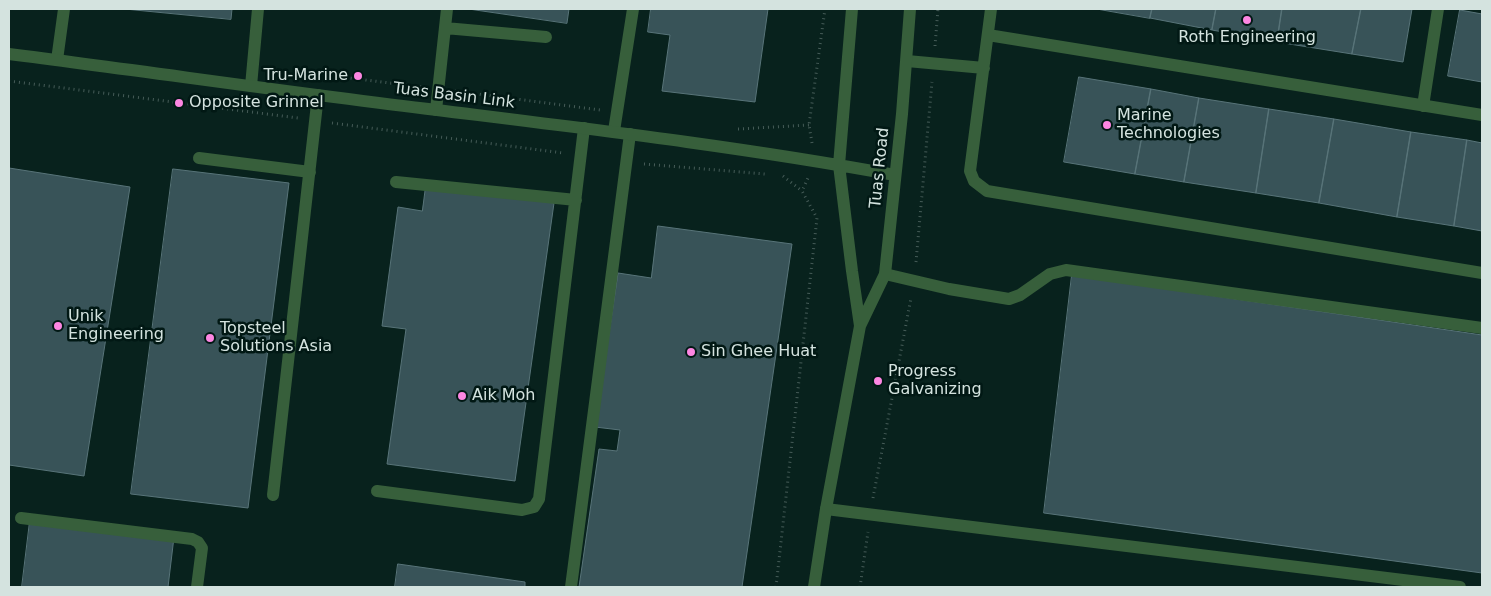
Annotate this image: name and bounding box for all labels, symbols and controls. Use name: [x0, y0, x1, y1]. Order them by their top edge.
marker: Roth Engineering: [1241, 14, 1253, 26]
place label: Roth Engineering: [1178, 28, 1316, 48]
place label: Tru-Marine: [263, 66, 348, 86]
marker: Tru-Marine: [352, 70, 364, 82]
street label: Tuas Basin Link: [392, 79, 516, 113]
place label: Opposite Grinnel: [189, 93, 324, 113]
marker: Opposite Grinnel: [173, 97, 185, 109]
place label: Marine Technologies: [1117, 106, 1220, 144]
marker: Marine Technologies: [1101, 119, 1113, 131]
street label: Tuas Road: [866, 127, 894, 209]
place label: Unik Engineering: [68, 307, 164, 345]
place label: Topsteel Solutions Asia: [220, 319, 332, 357]
marker: Unik Engineering: [52, 320, 64, 332]
marker: Topsteel Solutions Asia: [204, 332, 216, 344]
place label: Sin Ghee Huat: [701, 342, 816, 362]
marker: Sin Ghee Huat: [685, 346, 697, 358]
place label: Progress Galvanizing: [888, 362, 982, 400]
marker: Progress Galvanizing: [872, 375, 884, 387]
place label: Aik Moh: [472, 386, 535, 406]
marker: Aik Moh: [456, 390, 468, 402]

